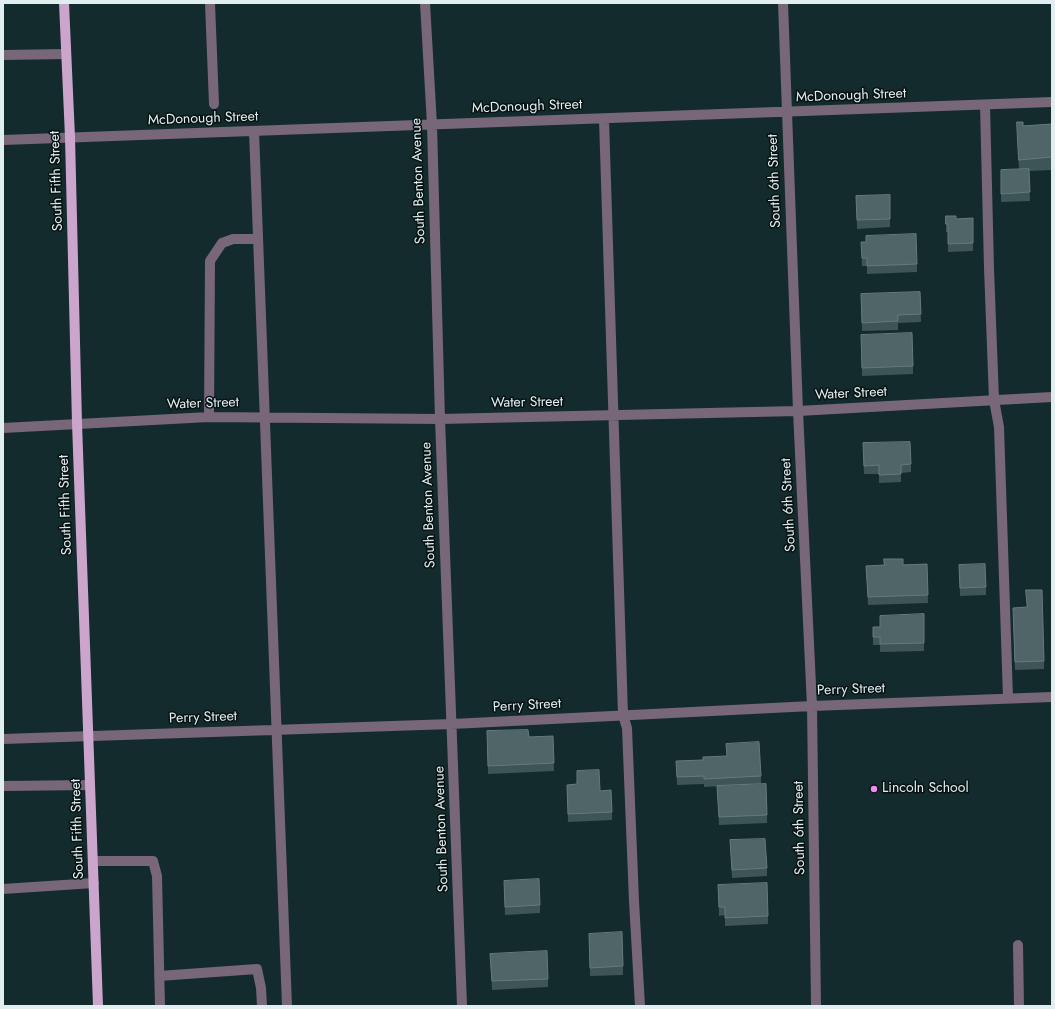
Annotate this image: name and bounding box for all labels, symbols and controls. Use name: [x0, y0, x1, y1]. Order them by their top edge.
street label: McDonough Street: [796, 86, 906, 106]
street label: McDonough Street: [472, 97, 582, 117]
street label: McDonough Street: [148, 109, 258, 129]
street label: South Benton Avenue: [408, 118, 430, 244]
street label: South Fifth Street: [47, 130, 67, 232]
street label: South 6th Street: [765, 134, 785, 228]
street label: Water Street: [815, 384, 887, 404]
street label: Water Street: [167, 394, 239, 414]
street label: Water Street: [491, 394, 563, 412]
street label: South Benton Avenue: [418, 442, 440, 568]
street label: South Fifth Street: [56, 454, 76, 556]
street label: South 6th Street: [778, 458, 800, 552]
street label: Perry Street: [817, 680, 885, 700]
street label: Perry Street: [492, 696, 562, 716]
street label: Perry Street: [169, 708, 237, 728]
street label: South Benton Avenue: [431, 766, 453, 892]
street label: South Fifth Street: [68, 778, 88, 880]
street label: South 6th Street: [791, 781, 809, 875]
place label: Lincoln School: [882, 781, 969, 797]
marker: Lincoln School: [869, 784, 879, 794]

